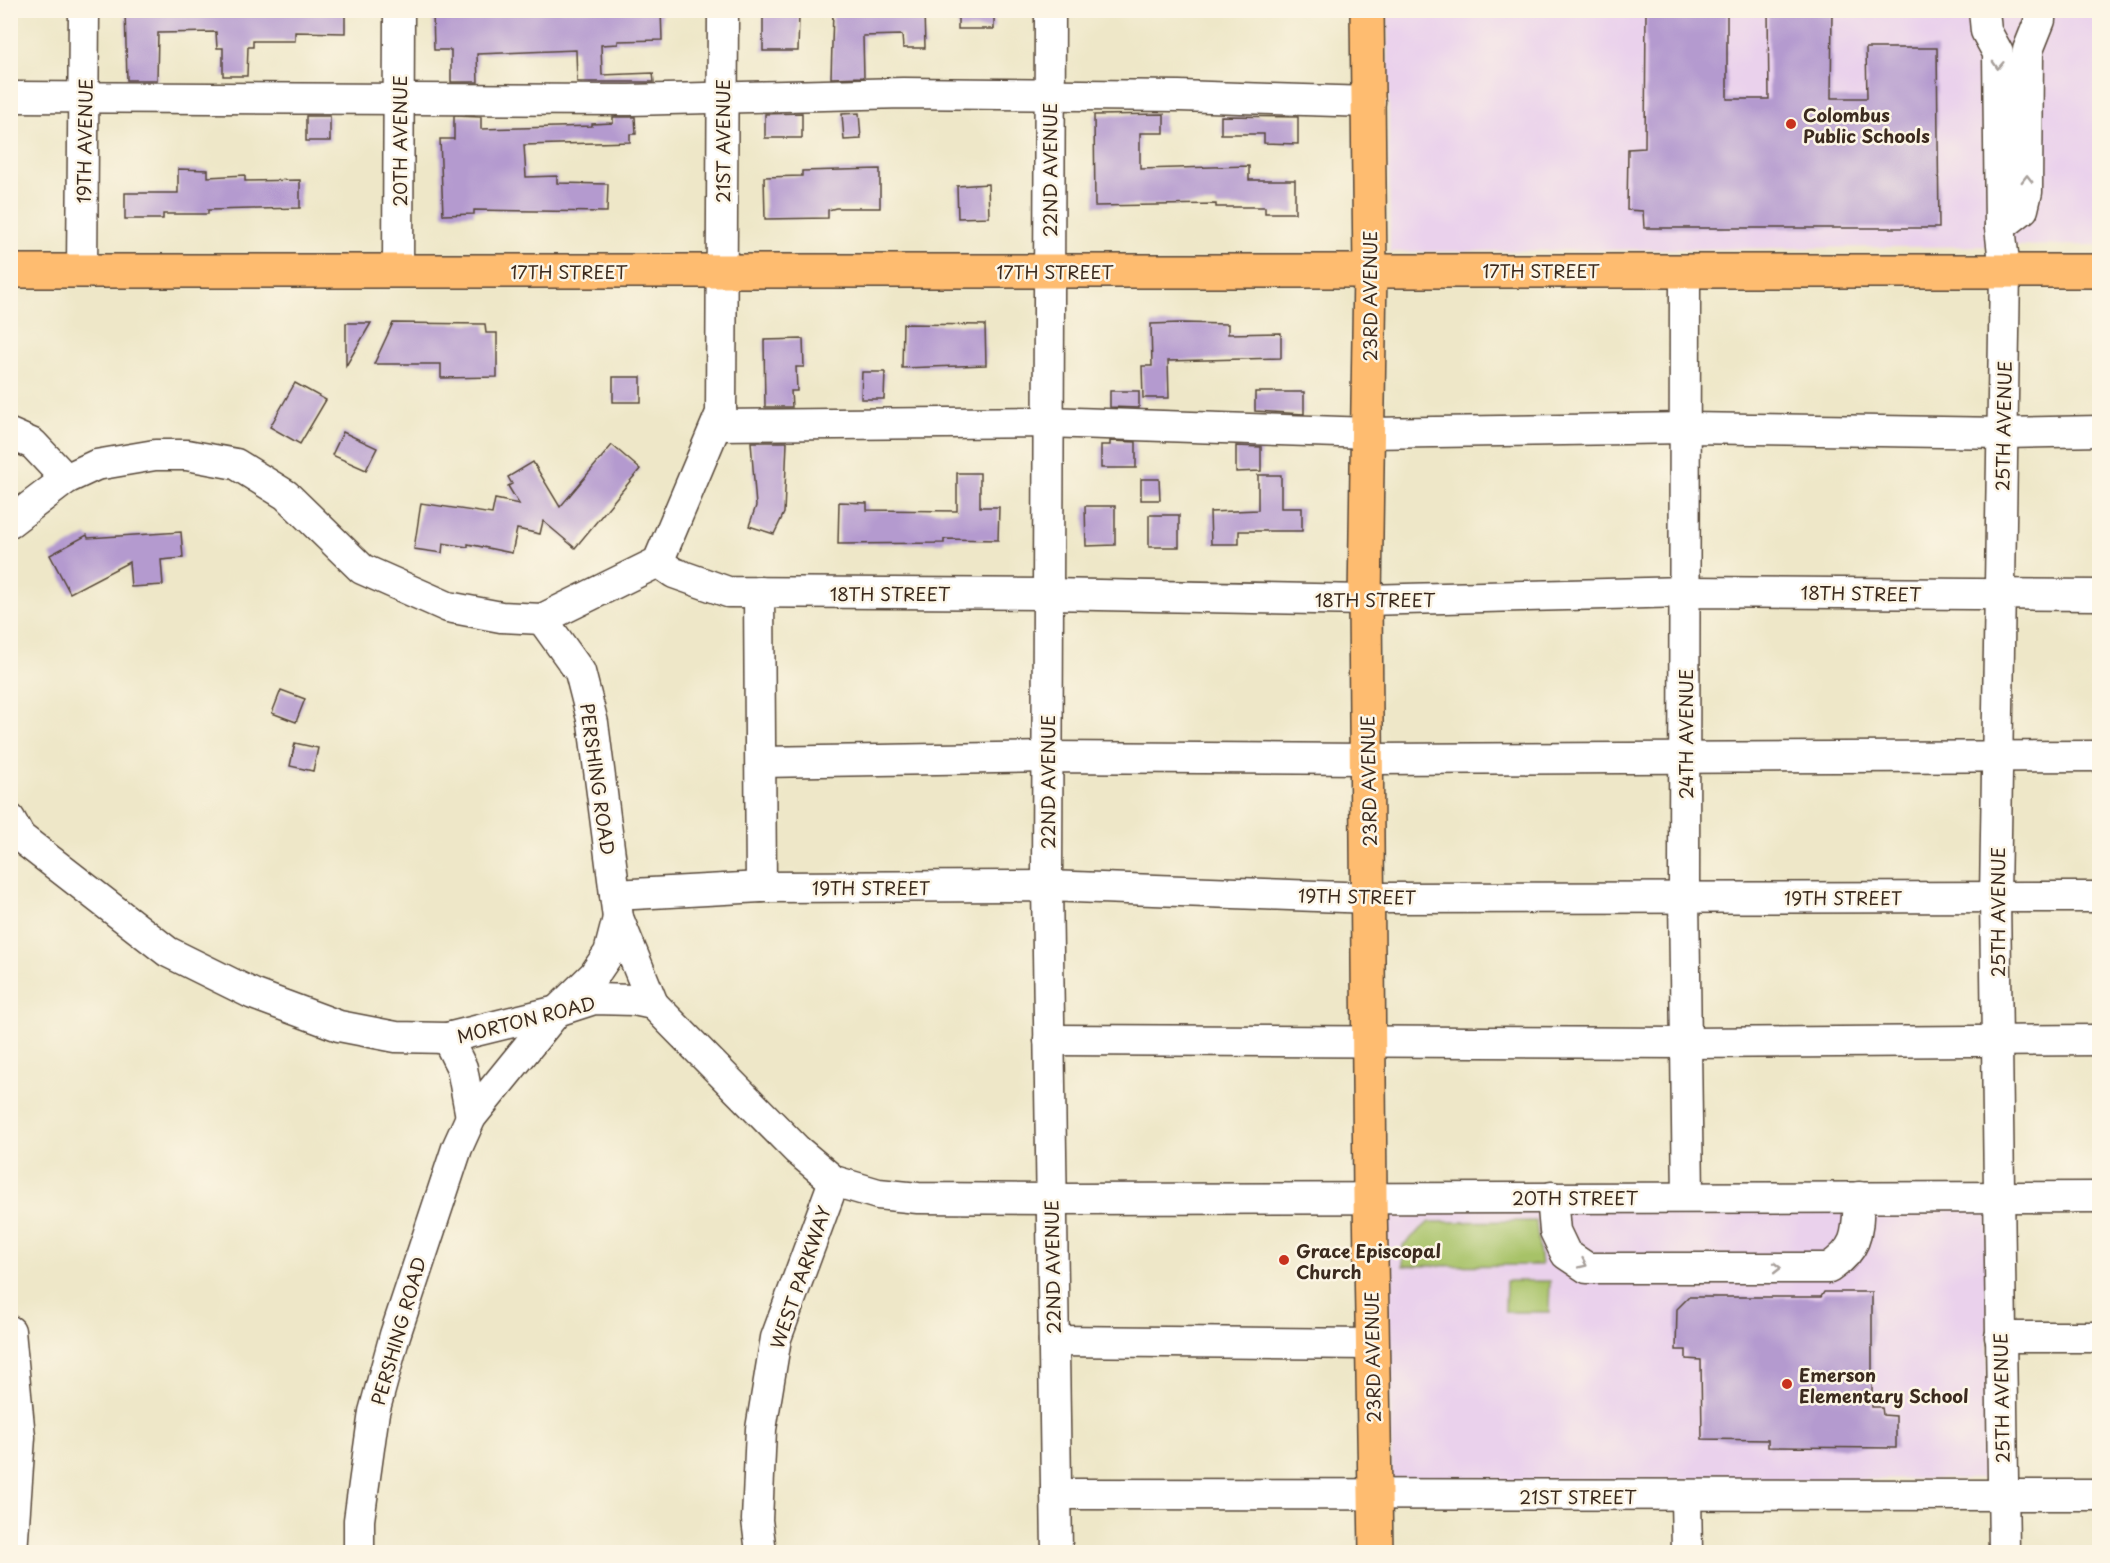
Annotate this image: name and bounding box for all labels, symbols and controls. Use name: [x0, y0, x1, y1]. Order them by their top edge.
one-way arrow: [1991, 61, 2004, 70]
street label: 20TH AVENUE: [386, 75, 413, 207]
street label: 19TH AVENUE: [69, 78, 99, 204]
street label: 21ST AVENUE: [709, 79, 736, 203]
place label: Colombus Public Schools: [1803, 101, 1930, 149]
street label: 22ND AVENUE: [1036, 103, 1063, 237]
marker: Colombus Public Schools: [1784, 117, 1798, 131]
one-way arrow: [2021, 175, 2033, 184]
street label: 23RD AVENUE: [1356, 230, 1383, 362]
street label: 17TH STREET: [1482, 257, 1600, 284]
street label: 17TH STREET: [510, 258, 628, 285]
street label: 17TH STREET: [996, 258, 1114, 285]
street label: 25TH AVENUE: [1988, 361, 2018, 491]
street label: 18TH STREET: [1800, 578, 1922, 608]
street label: 18TH STREET: [830, 580, 951, 607]
street label: 18TH STREET: [1315, 586, 1436, 613]
street label: 24TH AVENUE: [1672, 669, 1699, 799]
street label: PERSHING ROAD: [574, 701, 622, 857]
street label: 22ND AVENUE: [1034, 715, 1061, 849]
street label: 23RD AVENUE: [1353, 715, 1383, 847]
street label: 25TH AVENUE: [1984, 847, 2011, 977]
street label: 19TH STREET: [812, 874, 930, 901]
street label: 19TH STREET: [1298, 881, 1416, 911]
street label: 19TH STREET: [1784, 884, 1902, 911]
street label: MORTON ROAD: [454, 989, 598, 1049]
street label: 20TH STREET: [1512, 1184, 1639, 1211]
street label: 22ND AVENUE: [1037, 1200, 1067, 1334]
street label: WEST PARKWAY: [763, 1201, 837, 1352]
place label: Grace Episcopal Church: [1296, 1237, 1441, 1285]
marker: Grace Episcopal Church: [1277, 1253, 1291, 1267]
street label: PERSHING ROAD: [364, 1254, 432, 1408]
one-way arrow: [1577, 1256, 1588, 1268]
one-way arrow: [1772, 1262, 1781, 1274]
street label: 23RD AVENUE: [1357, 1291, 1387, 1423]
street label: 25TH AVENUE: [1986, 1333, 2016, 1463]
place label: Emerson Elementary School: [1799, 1361, 1969, 1409]
marker: Emerson Elementary School: [1780, 1377, 1794, 1391]
street label: 21ST STREET: [1519, 1483, 1637, 1510]

